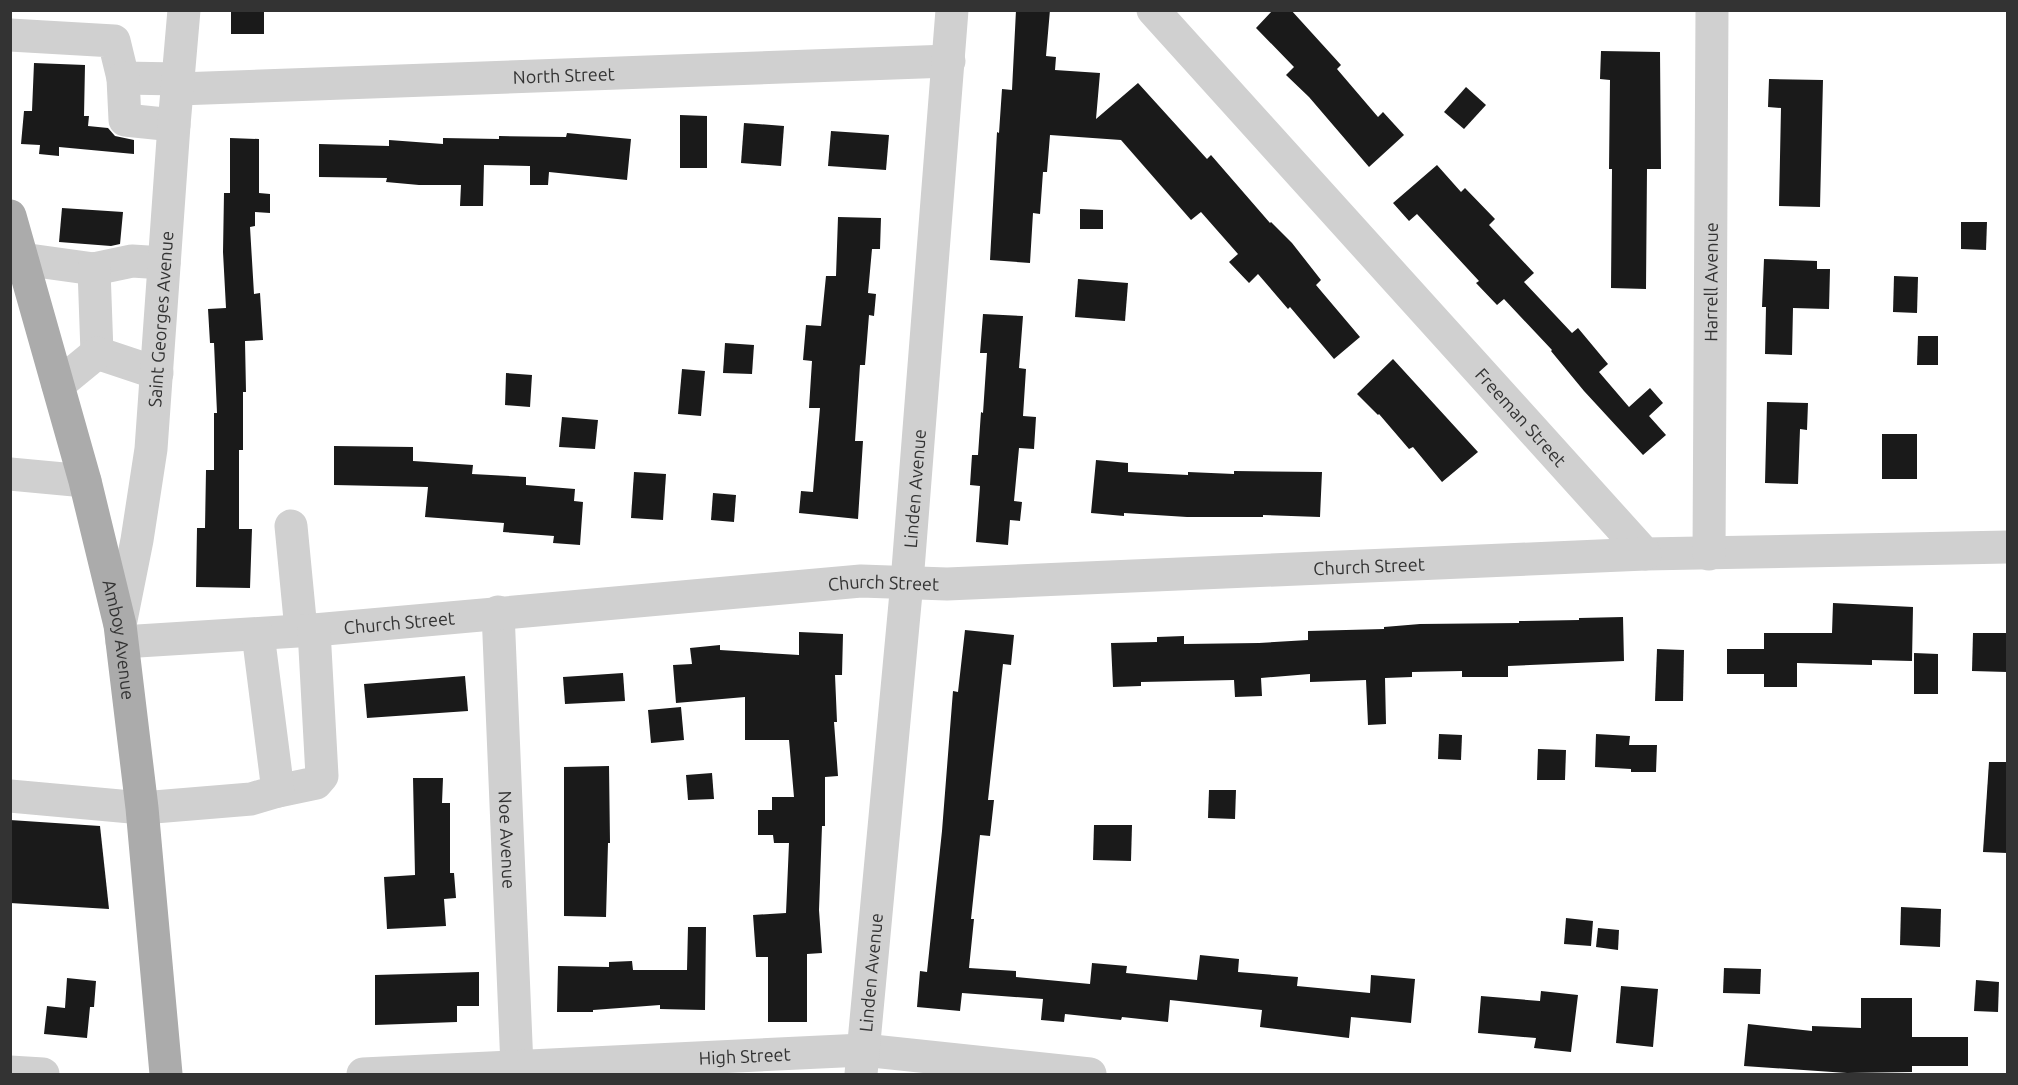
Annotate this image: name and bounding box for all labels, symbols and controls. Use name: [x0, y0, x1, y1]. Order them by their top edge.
street label: North Street: [512, 63, 615, 87]
street label: Harrell Avenue: [1700, 222, 1721, 342]
street label: Saint Georges Avenue: [144, 230, 176, 408]
street label: Freeman Street: [1472, 364, 1571, 470]
street label: Linden Avenue: [900, 428, 929, 549]
street label: Church Street: [1313, 553, 1425, 578]
street label: Church Street: [827, 571, 939, 594]
street label: Amboy Avenue: [99, 577, 139, 701]
street label: Church Street: [343, 607, 456, 637]
street label: Noe Avenue: [495, 790, 520, 889]
street label: Linden Avenue: [855, 912, 886, 1033]
street label: High Street: [698, 1043, 791, 1068]

